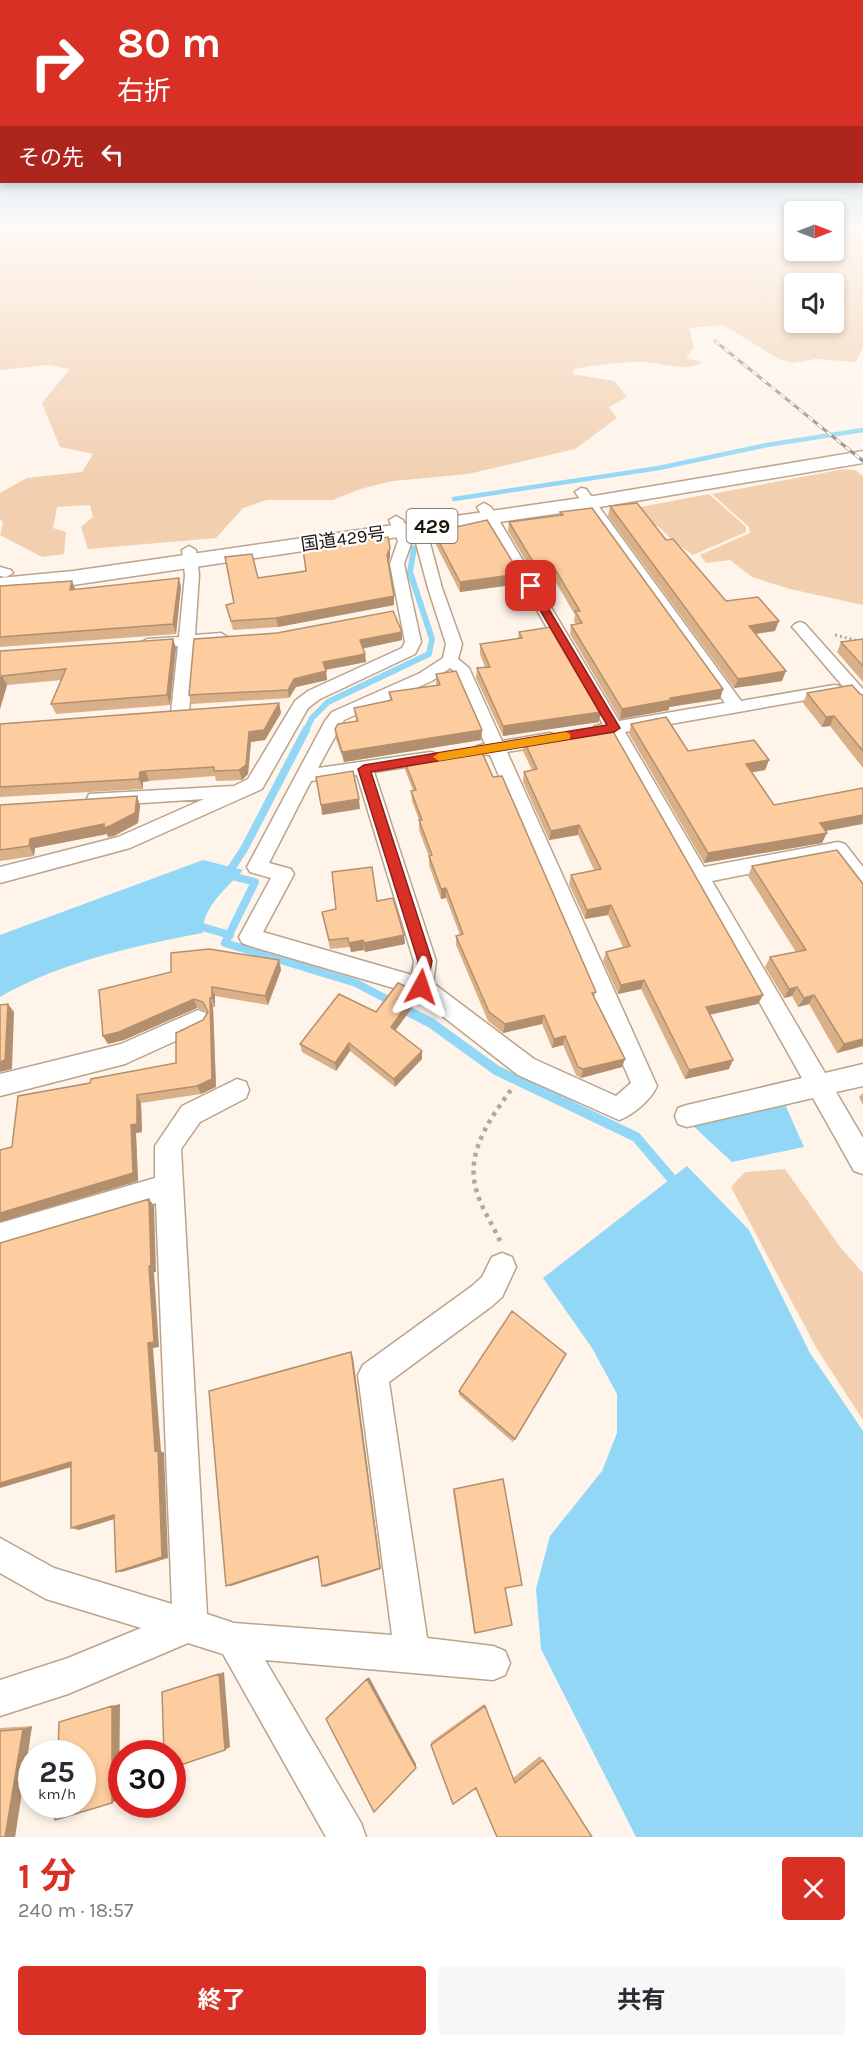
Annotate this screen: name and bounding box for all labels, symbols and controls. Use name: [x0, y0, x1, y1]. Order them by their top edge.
text: 80 m: [117, 18, 221, 68]
icon: right: [18, 24, 96, 102]
text: 右折: [117, 75, 171, 107]
icon: left: [96, 138, 129, 171]
text: その先: [18, 145, 84, 171]
north arrow: [784, 201, 844, 261]
map controls: [784, 201, 844, 333]
button: sound: [784, 273, 844, 333]
road number: 429: [406, 509, 458, 543]
street label: 国道429号: [299, 522, 387, 556]
pin: [505, 560, 556, 611]
icon: arrive: [514, 569, 547, 602]
position arrow: [389, 955, 453, 1019]
speed limit sign: 30: [108, 1740, 186, 1818]
text: 25: [39, 1754, 75, 1790]
text: km/h: [38, 1785, 76, 1803]
text: 1 分: [18, 1855, 76, 1897]
button: close: [782, 1857, 845, 1920]
text: 240 m · 18:57: [18, 1899, 133, 1922]
button: 終了: [18, 1966, 426, 2035]
button: 共有: [438, 1966, 845, 2035]

